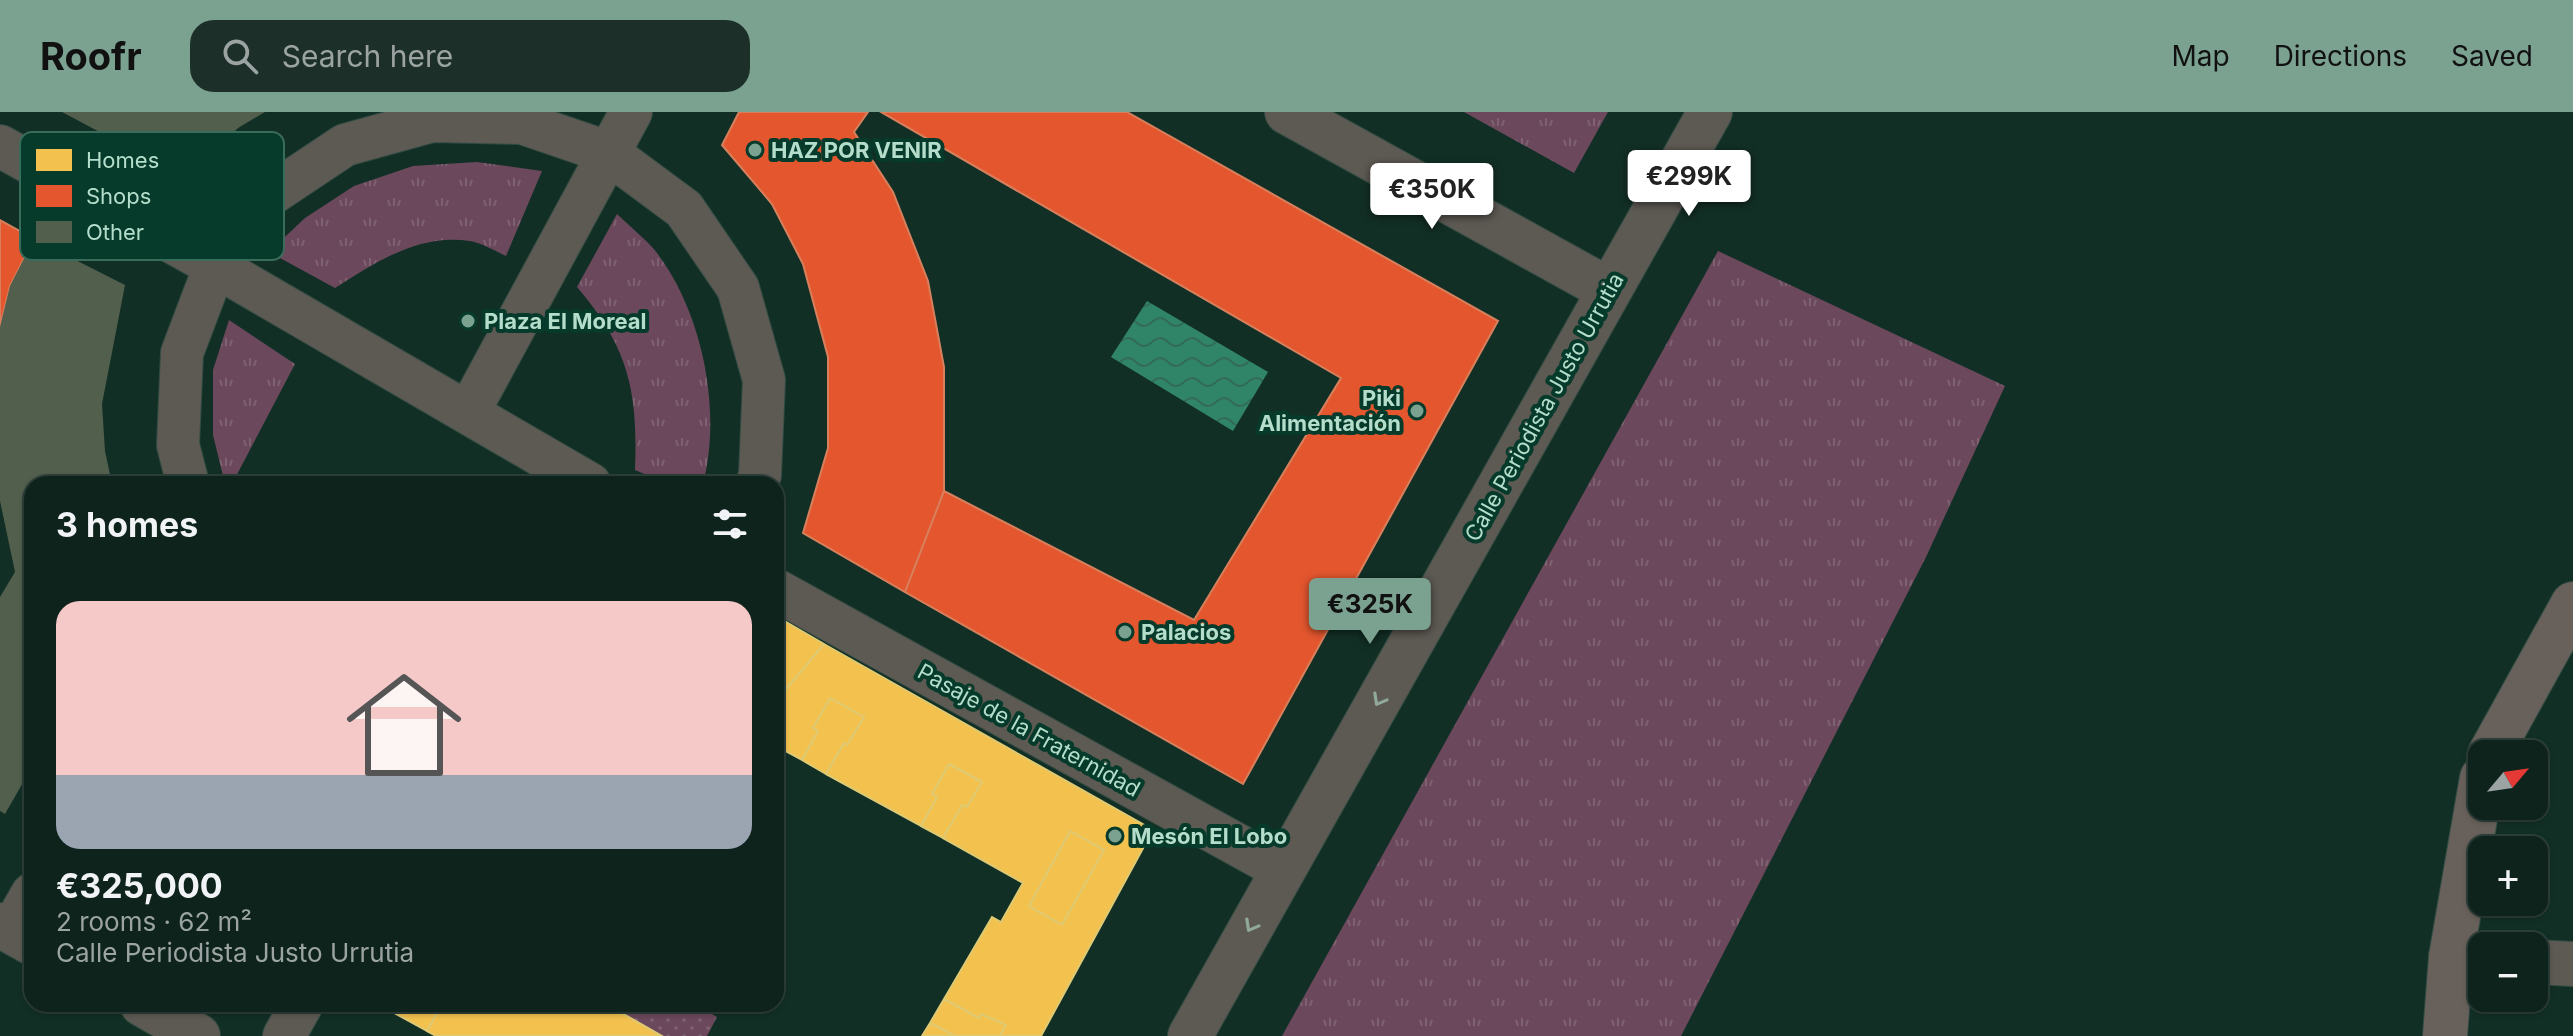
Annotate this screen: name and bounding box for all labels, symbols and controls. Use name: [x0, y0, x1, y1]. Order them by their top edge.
search box: [190, 20, 750, 92]
text: Roofr: [40, 33, 142, 79]
icon: search: [218, 34, 262, 78]
text: Search here: [282, 38, 453, 74]
text: Map: [2171, 39, 2230, 73]
text: Directions: [2274, 39, 2407, 73]
text: Saved: [2451, 39, 2533, 73]
legend: [20, 132, 284, 260]
place label: HAZ POR VENIR: [771, 137, 942, 163]
marker: HAZ POR VENIR: [746, 141, 764, 159]
text: Homes: [86, 147, 159, 173]
pin: €299K: [1633, 150, 1745, 218]
text: €299K: [1646, 160, 1732, 191]
pin: €350K: [1376, 163, 1488, 231]
text: €350K: [1388, 173, 1476, 204]
text: Shops: [86, 183, 151, 209]
text: Other: [86, 219, 144, 245]
street label: Calle Periodista Justo Urrutia: [1459, 268, 1629, 546]
place label: Plaza El Moreal: [484, 308, 647, 334]
marker: Plaza El Moreal: [459, 312, 477, 330]
place label: Piki Alimentación: [1259, 385, 1401, 436]
marker: Piki Alimentación: [1408, 402, 1426, 420]
icon: filters: [708, 502, 752, 546]
text: 3 homes: [56, 504, 198, 545]
pin: €325K: [1314, 578, 1426, 646]
text: €325K: [1327, 588, 1413, 619]
place label: Palacios: [1141, 619, 1231, 645]
marker: Palacios: [1116, 623, 1134, 641]
icon: home: [332, 653, 476, 797]
street label: Pasaje de la Fraternidad: [913, 658, 1145, 802]
one-way arrow: [1373, 692, 1388, 706]
north arrow: [2468, 740, 2548, 820]
map controls: [2468, 740, 2548, 1012]
place label: Mesón El Lobo: [1131, 823, 1287, 849]
marker: Mesón El Lobo: [1106, 827, 1124, 845]
button: +: [2468, 836, 2548, 916]
text: €325,000: [56, 865, 223, 906]
text: 2 rooms · 62 m²: [56, 906, 252, 937]
one-way arrow: [1245, 918, 1261, 932]
button: −: [2468, 932, 2548, 1012]
text: Calle Periodista Justo Urrutia: [56, 937, 414, 968]

